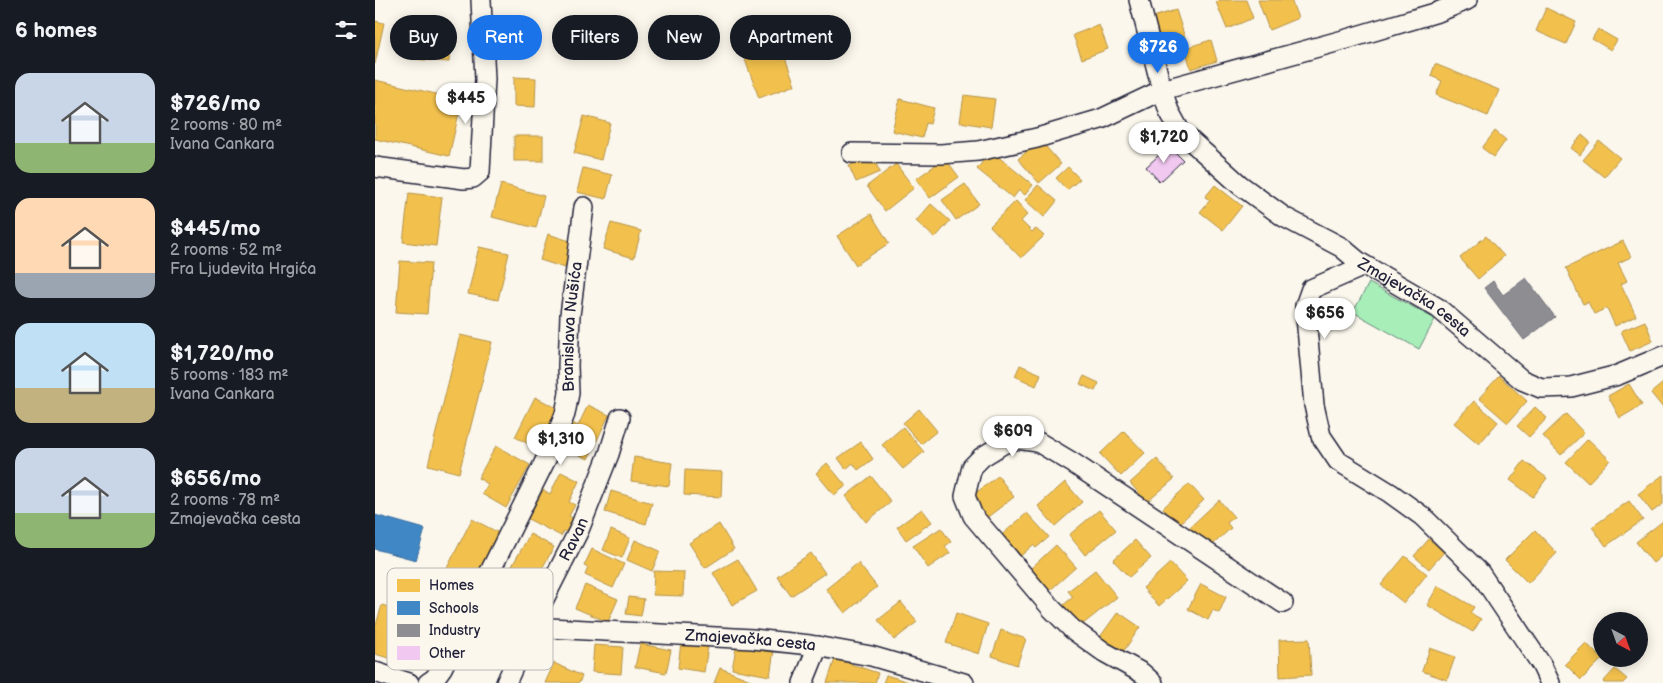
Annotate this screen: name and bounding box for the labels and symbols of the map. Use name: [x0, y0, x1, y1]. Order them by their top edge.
pin: $726: [1128, 32, 1188, 74]
pin: $445: [436, 82, 496, 125]
pin: $1,720: [1123, 121, 1205, 164]
street label: Zmajevačka cesta: [1354, 253, 1474, 341]
street label: Branislava Nušića: [558, 260, 586, 392]
pin: $656: [1295, 298, 1355, 340]
pin: $609: [983, 416, 1043, 458]
pin: $1,310: [520, 424, 602, 466]
street label: Ravan: [555, 515, 592, 564]
legend: [387, 568, 553, 670]
text: Homes: [429, 577, 474, 594]
text: Schools: [429, 600, 479, 617]
north arrow: [1593, 612, 1647, 668]
text: Industry: [429, 622, 481, 639]
street label: Zmajevačka cesta: [684, 626, 817, 655]
text: Other: [429, 645, 466, 662]

